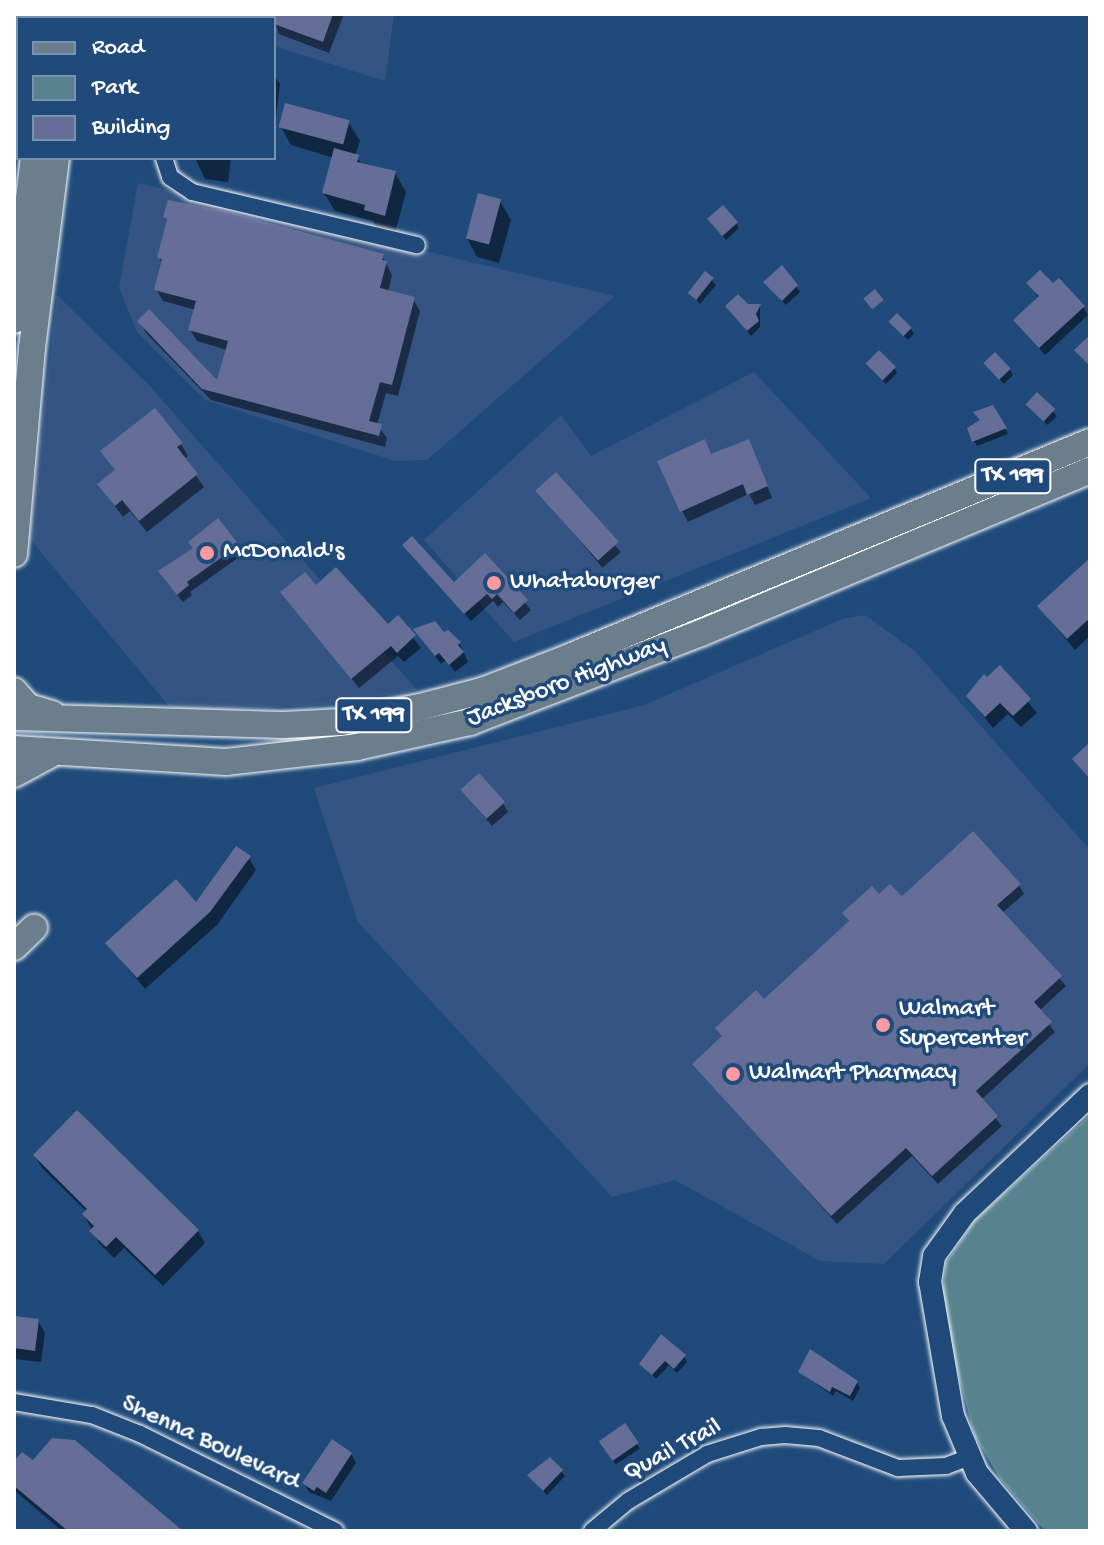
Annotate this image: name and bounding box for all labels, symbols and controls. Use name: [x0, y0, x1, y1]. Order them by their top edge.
legend: [16, 16, 276, 160]
text: Road: [92, 34, 144, 63]
text: Park: [92, 74, 138, 103]
text: Building: [92, 114, 170, 143]
road number: TX 199: [973, 456, 1053, 496]
place label: McDonald's: [223, 537, 344, 569]
marker: McDonald's: [198, 544, 216, 562]
place label: Whataburger: [510, 567, 658, 599]
marker: Whataburger: [485, 574, 503, 592]
street label: Jacksboro Highway: [463, 631, 671, 735]
road number: TX 199: [334, 695, 414, 735]
place label: Walmart Supercenter: [899, 994, 1027, 1056]
marker: Walmart Supercenter: [874, 1016, 892, 1034]
place label: Walmart Pharmacy: [749, 1058, 957, 1090]
marker: Walmart Pharmacy: [724, 1065, 742, 1083]
street label: Shenna Boulevard: [116, 1389, 304, 1499]
street label: Quail Trail: [619, 1412, 727, 1490]

